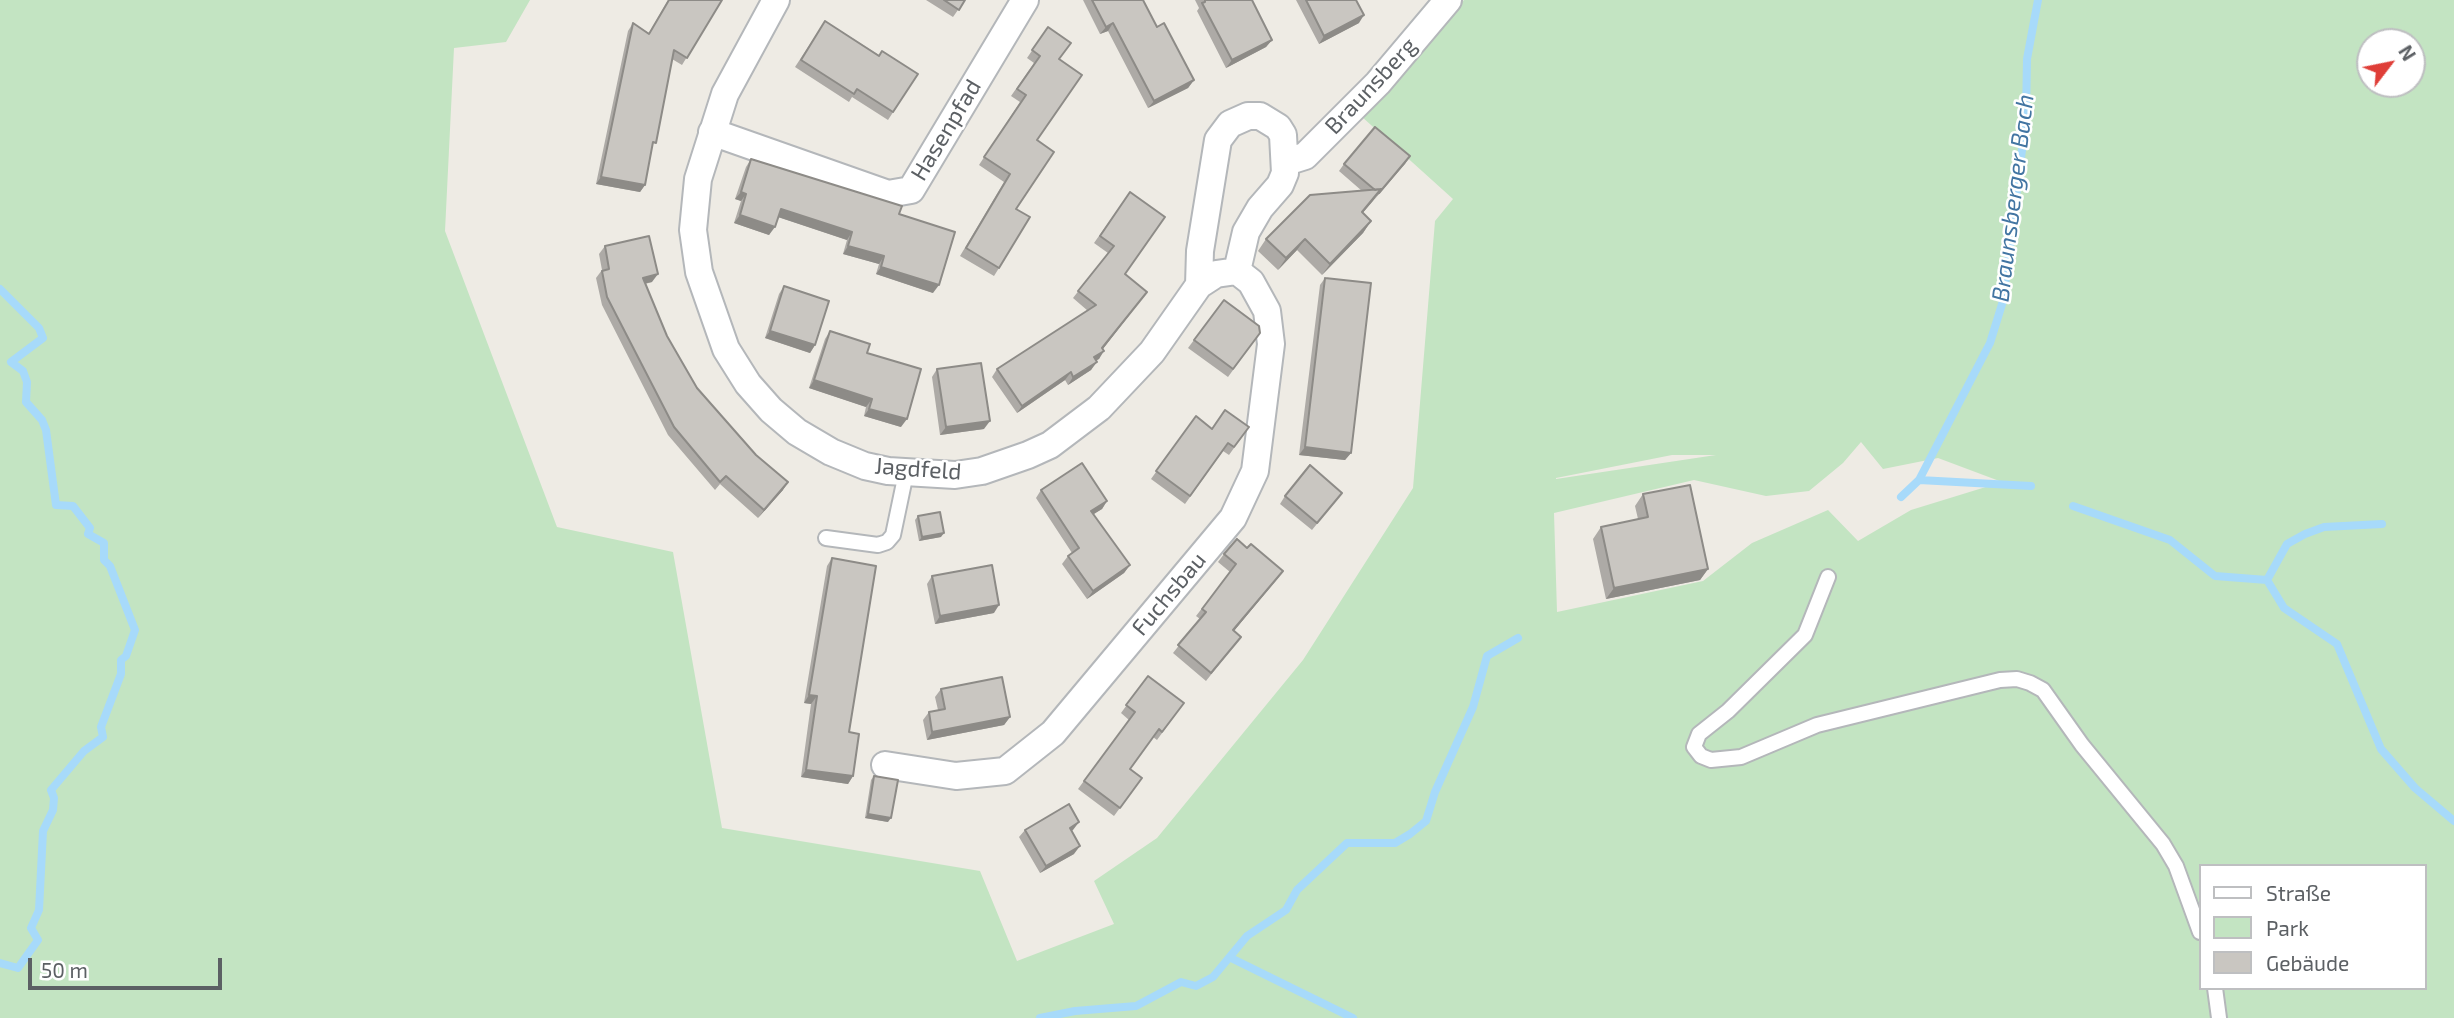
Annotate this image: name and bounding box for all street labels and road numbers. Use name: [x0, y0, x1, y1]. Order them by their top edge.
street label: Braunsberg: [1319, 32, 1423, 140]
street label: Hasenpfad: [905, 74, 987, 186]
street label: Jagdfeld: [874, 452, 962, 486]
street label: Fuchsbau: [1126, 547, 1212, 641]

